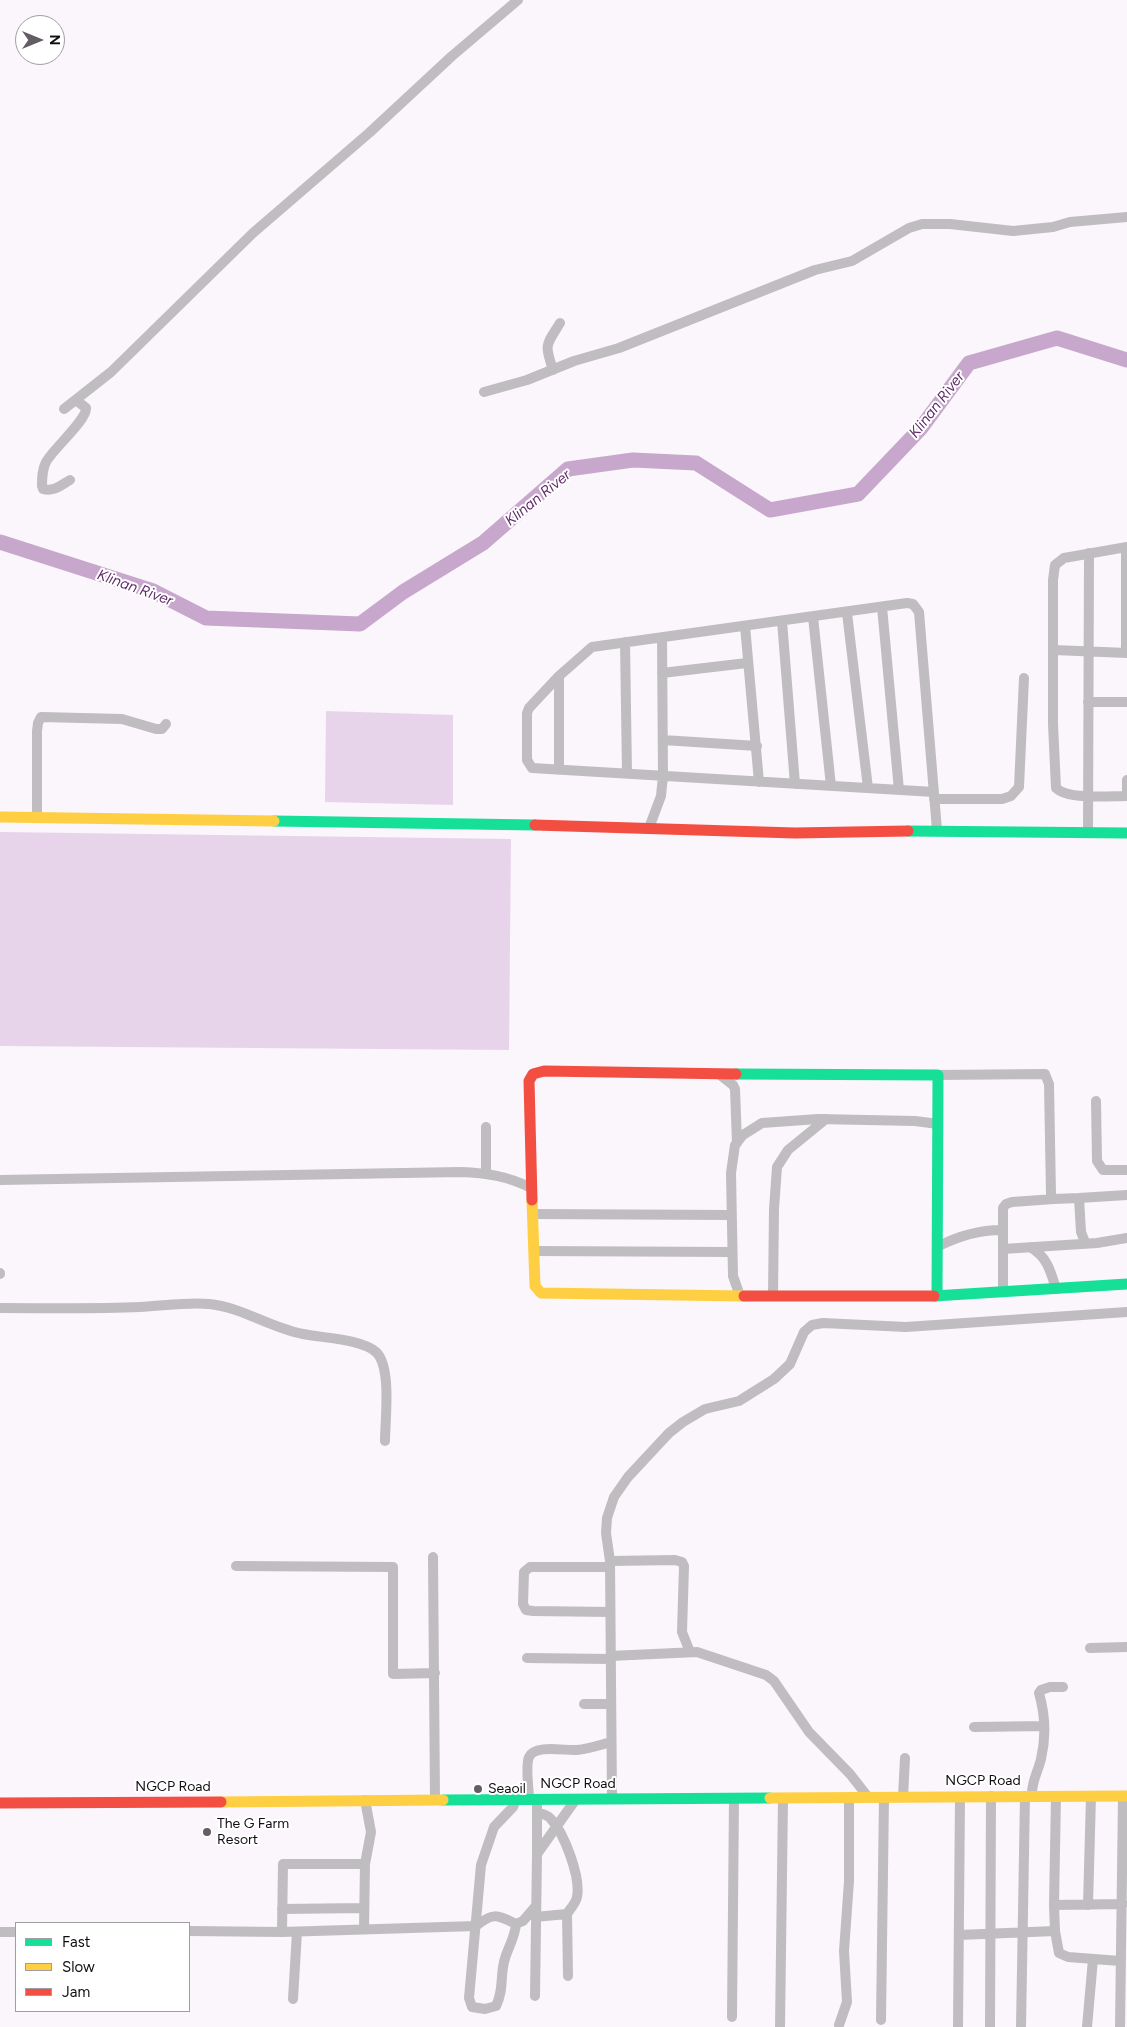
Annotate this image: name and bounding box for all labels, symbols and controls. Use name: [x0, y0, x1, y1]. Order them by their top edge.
north arrow: [15, 15, 65, 65]
text: N: [46, 35, 63, 45]
water label: Klinan River: [906, 368, 968, 442]
water label: Klinan River: [502, 466, 574, 530]
water label: Klinan River: [95, 566, 175, 610]
street label: NGCP Road: [945, 1773, 1021, 1789]
street label: NGCP Road: [540, 1776, 616, 1792]
street label: NGCP Road: [135, 1779, 211, 1795]
place label: Seaoil: [488, 1781, 526, 1797]
marker: Seaoil: [472, 1783, 484, 1795]
place label: The G Farm Resort: [217, 1816, 289, 1848]
marker: The G Farm Resort: [201, 1826, 213, 1838]
legend: [15, 1922, 190, 2012]
text: Fast: [62, 1933, 90, 1951]
text: Slow: [62, 1958, 95, 1976]
text: Jam: [62, 1983, 90, 2001]

